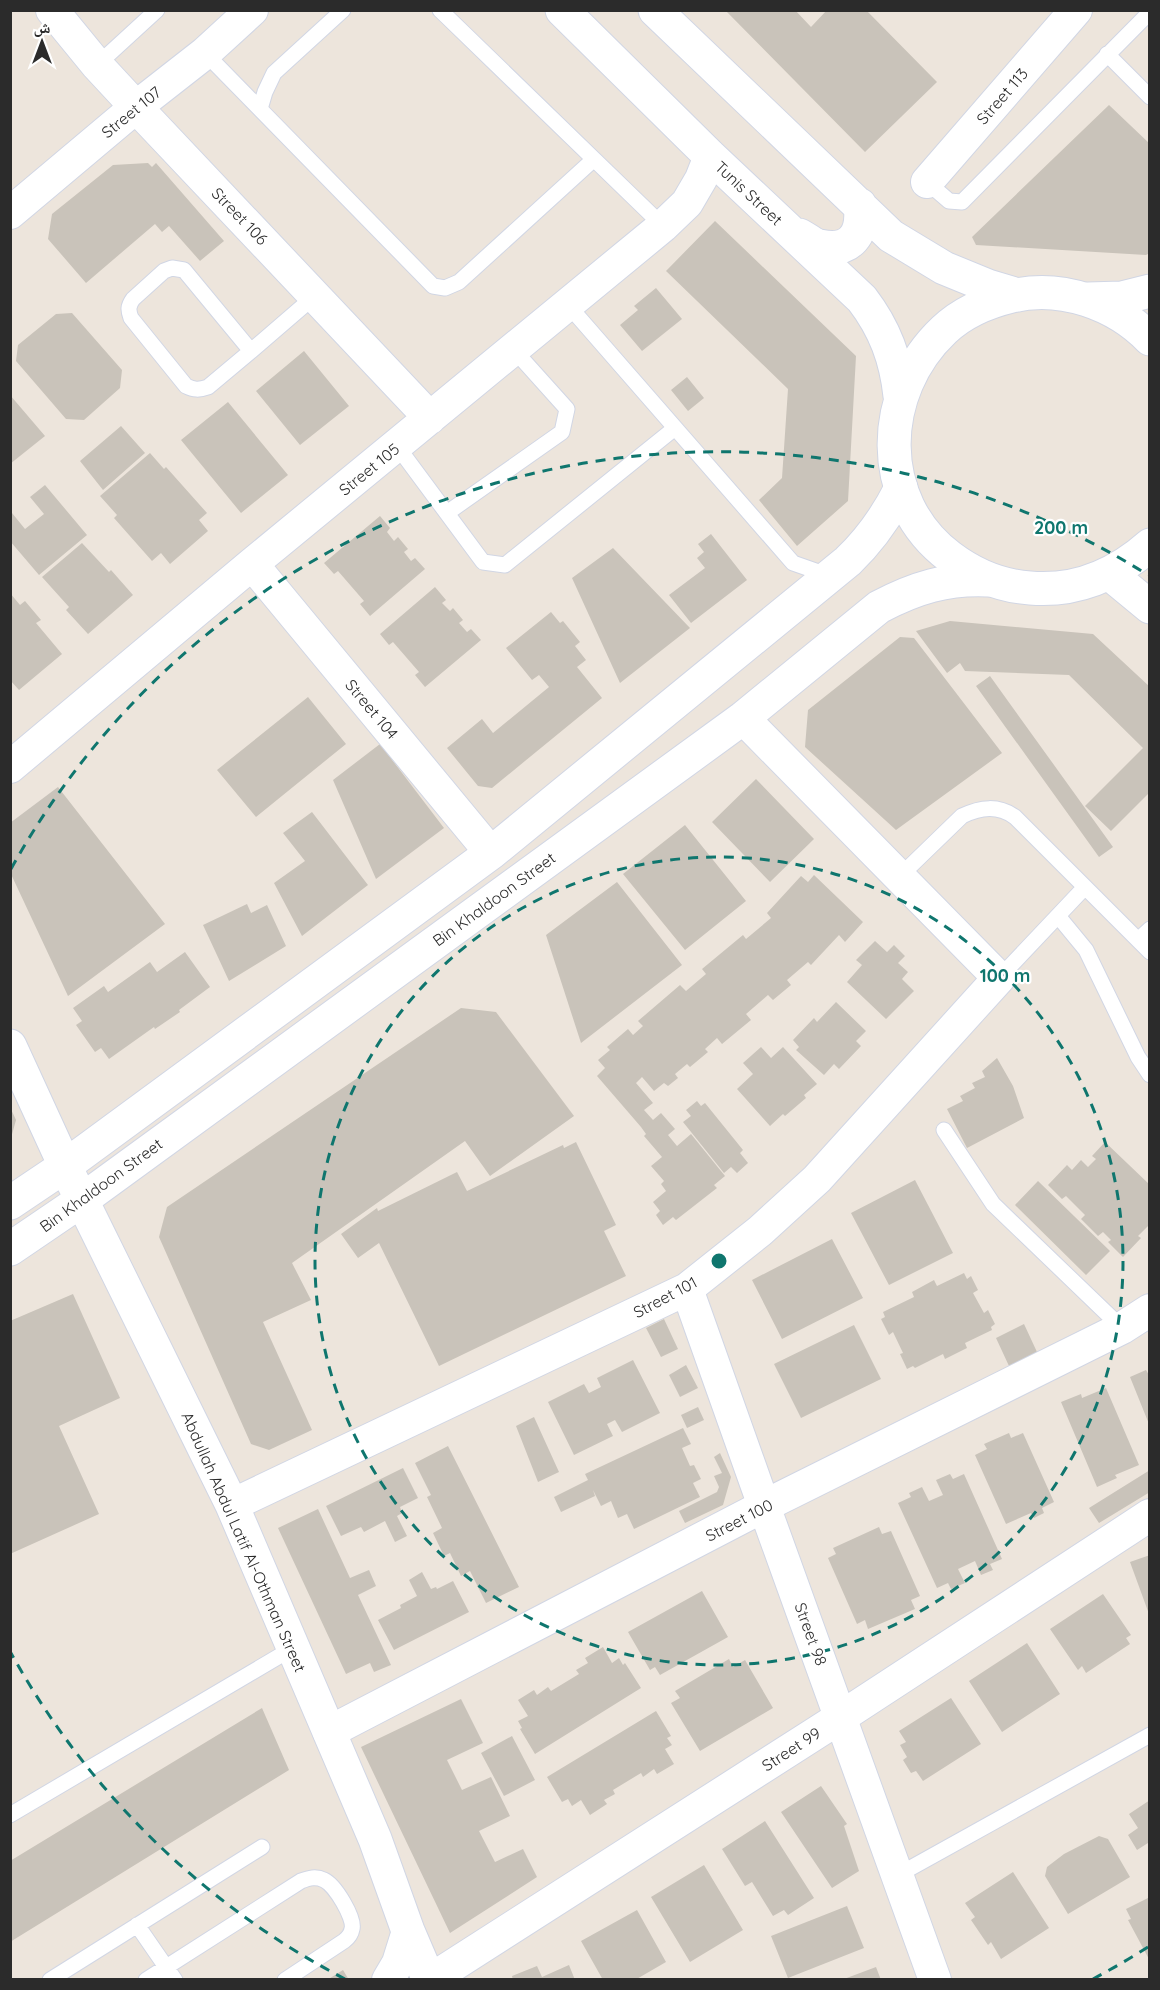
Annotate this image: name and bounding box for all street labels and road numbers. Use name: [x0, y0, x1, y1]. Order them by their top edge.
street label: Street 113: [972, 64, 1032, 128]
street label: Street 107: [97, 82, 165, 142]
street label: Tunis Street: [711, 157, 787, 229]
street label: Street 106: [208, 183, 273, 249]
street label: Street 105: [335, 438, 403, 500]
street label: Street 104: [341, 675, 403, 743]
street label: Bin Khaldoon Street: [429, 848, 559, 950]
street label: Bin Khaldoon Street: [36, 1134, 166, 1236]
street label: Street 101: [630, 1272, 700, 1322]
street label: Abdullah Abdul Latif Al-Othman Street: [177, 1409, 311, 1675]
street label: Street 100: [702, 1495, 776, 1545]
street label: Street 98: [790, 1600, 832, 1668]
street label: Street 99: [758, 1723, 824, 1775]

